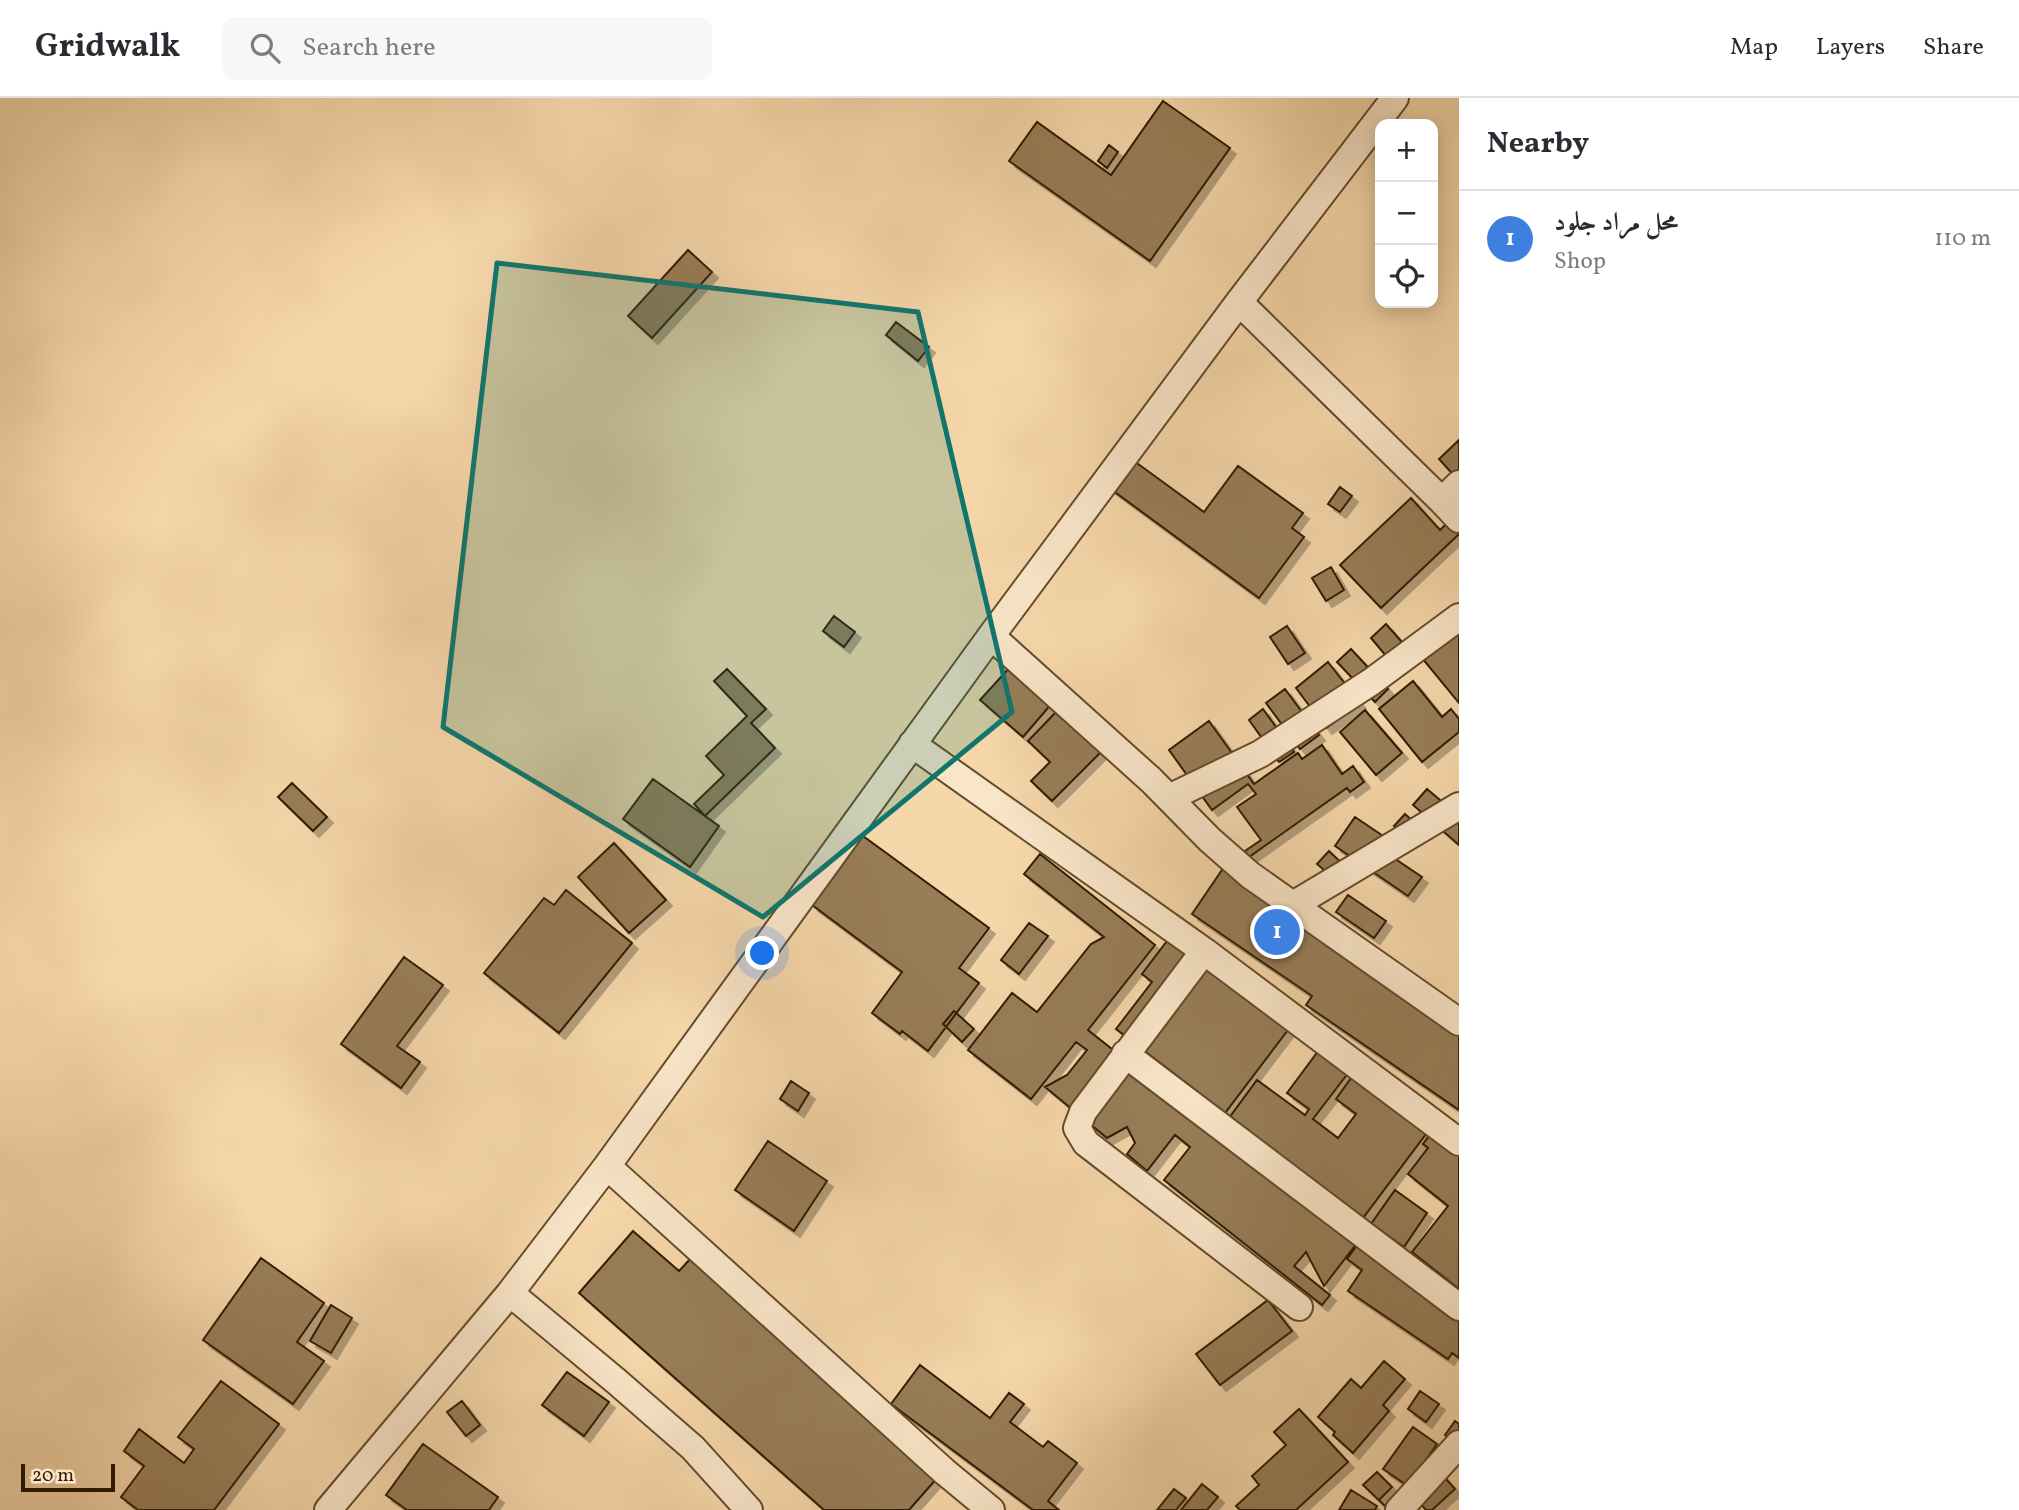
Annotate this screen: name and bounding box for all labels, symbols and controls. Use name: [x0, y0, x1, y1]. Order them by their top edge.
search box: [222, 17, 712, 80]
text: Gridwalk: [35, 25, 180, 71]
icon: search: [246, 29, 284, 67]
text: Search here: [302, 30, 436, 66]
text: Map: [1730, 31, 1778, 65]
text: Layers: [1816, 31, 1885, 65]
text: Share: [1923, 31, 1984, 65]
map controls: [1375, 119, 1438, 308]
button: +: [1375, 119, 1438, 182]
text: Nearby: [1487, 123, 1589, 165]
button: −: [1375, 182, 1438, 245]
text: محل مراد جلود: [1554, 205, 1678, 241]
text: 1: [1505, 223, 1515, 255]
text: 110 m: [1934, 223, 1991, 255]
button: locate: [1375, 245, 1438, 308]
text: Shop: [1554, 246, 1606, 278]
pin: 1: [1254, 906, 1300, 958]
your location: [745, 936, 779, 970]
scale bar: [21, 1461, 116, 1493]
text: 20 m: [32, 1463, 74, 1489]

